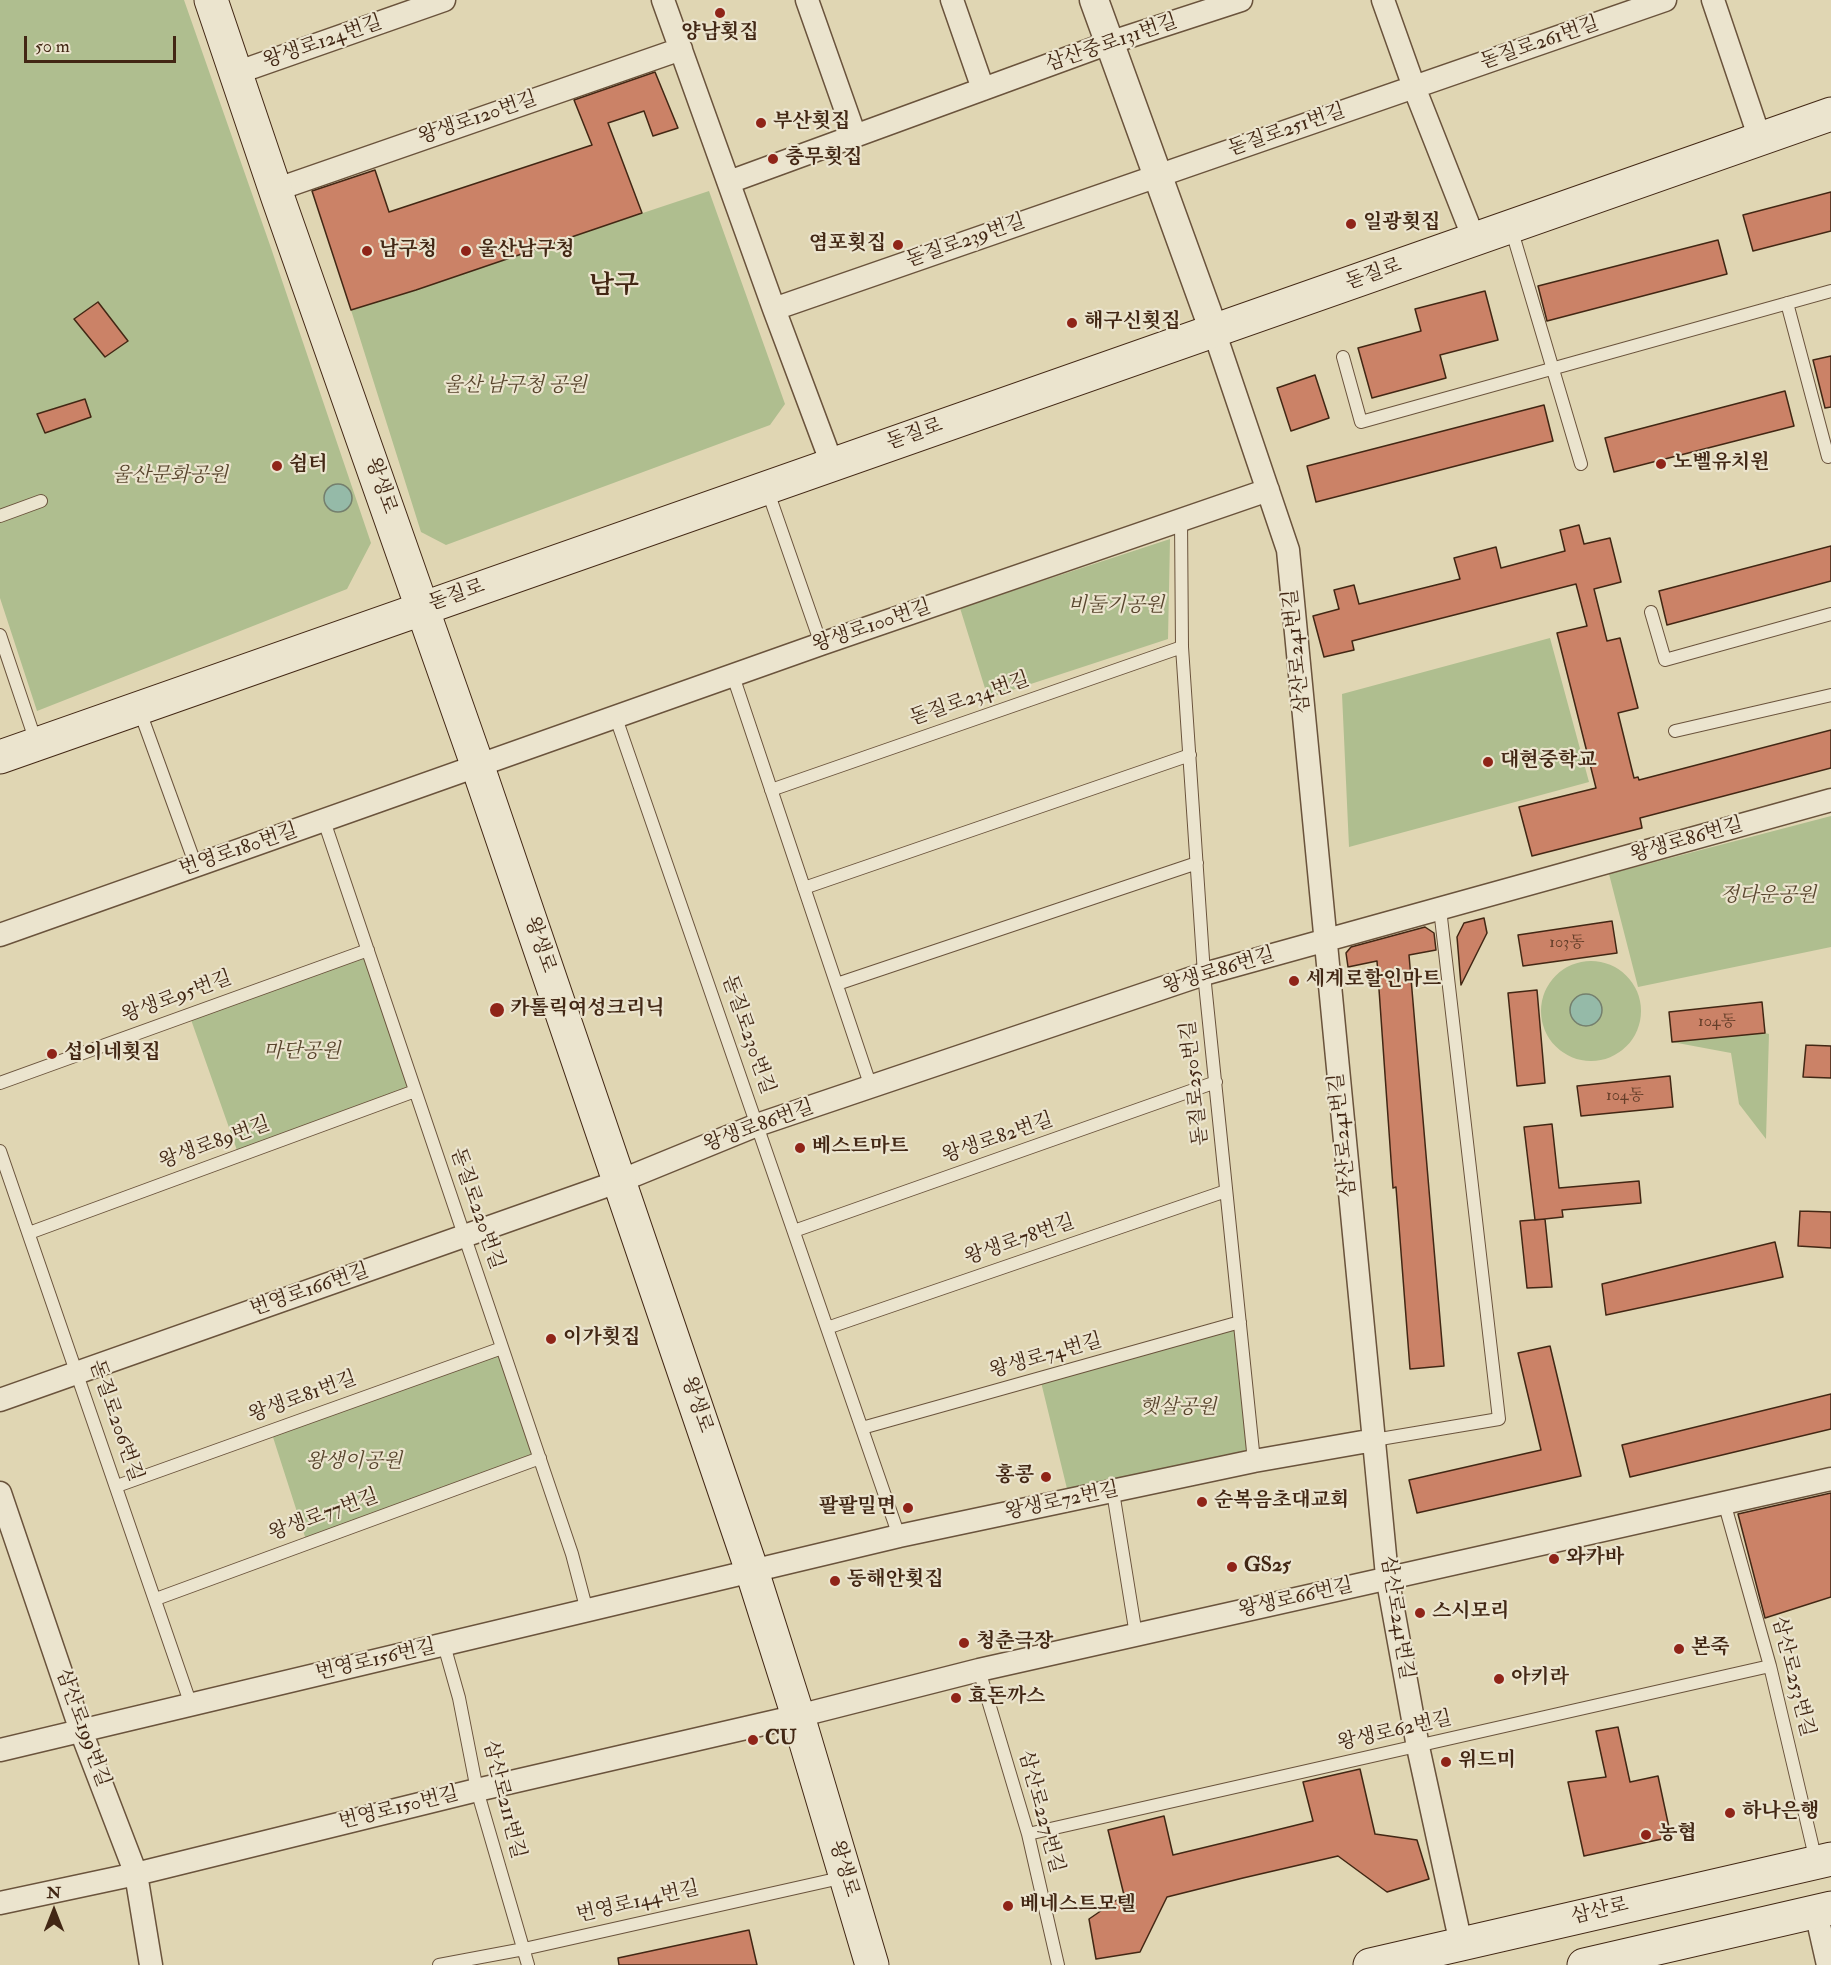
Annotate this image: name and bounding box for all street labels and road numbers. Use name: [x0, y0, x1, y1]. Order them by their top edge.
street label: 삼산중로131번길: [1043, 10, 1181, 78]
street label: 왕생로124번길: [260, 11, 386, 75]
street label: 돋질로261번길: [1478, 12, 1602, 76]
street label: 왕생로120번길: [415, 87, 541, 151]
street label: 돋질로251번길: [1225, 100, 1349, 162]
street label: 돋질로239번길: [903, 210, 1029, 274]
street label: 돋질로: [1343, 254, 1405, 296]
street label: 돋질로: [884, 414, 946, 456]
street label: 왕생로: [359, 455, 401, 517]
street label: 돋질로: [426, 575, 488, 617]
street label: 삼산로241번길: [1280, 588, 1316, 714]
street label: 왕생로100번길: [809, 595, 935, 659]
street label: 돋질로234번길: [907, 668, 1033, 732]
street label: 왕생로86번길: [1628, 813, 1746, 869]
street label: 번영로180번길: [177, 820, 301, 882]
street label: 왕생로: [518, 914, 560, 976]
street label: 왕생로86번길: [1160, 944, 1278, 1000]
street label: 왕생로95번길: [119, 967, 235, 1029]
street label: 돋질로230번길: [715, 972, 779, 1098]
street label: 돋질로250번길: [1178, 1019, 1214, 1147]
street label: 삼산로241번길: [1326, 1072, 1362, 1198]
street label: 왕생로86번길: [700, 1096, 818, 1158]
street label: 왕생로82번길: [939, 1109, 1057, 1169]
street label: 왕생로89번길: [156, 1113, 274, 1175]
street label: 돋질로220번길: [444, 1145, 508, 1273]
street label: 왕생로78번길: [962, 1211, 1078, 1271]
street label: 번영로166번길: [248, 1259, 372, 1323]
street label: 왕생로74번길: [987, 1329, 1105, 1385]
street label: 돋질로206번길: [83, 1357, 147, 1485]
street label: 왕생로81번길: [246, 1367, 360, 1429]
street label: 왕생로: [675, 1374, 717, 1436]
street label: 왕생로72번길: [1003, 1478, 1121, 1526]
street label: 왕생로77번길: [266, 1485, 382, 1547]
street label: 삼산로241번길: [1374, 1555, 1418, 1681]
street label: 왕생로66번길: [1236, 1574, 1356, 1624]
street label: 삼산로253번길: [1765, 1614, 1819, 1740]
street label: 번영로156번길: [314, 1636, 438, 1686]
street label: 삼산로199번길: [49, 1666, 115, 1790]
street label: 왕생로62번길: [1335, 1707, 1455, 1757]
street label: 삼산로211번길: [477, 1738, 529, 1862]
street label: 삼산로227번길: [1012, 1748, 1068, 1876]
street label: 번영로150번길: [337, 1783, 461, 1835]
street label: 왕생로: [823, 1838, 863, 1900]
street label: 번영로144번길: [574, 1877, 702, 1929]
street label: 삼산로: [1569, 1894, 1631, 1930]

